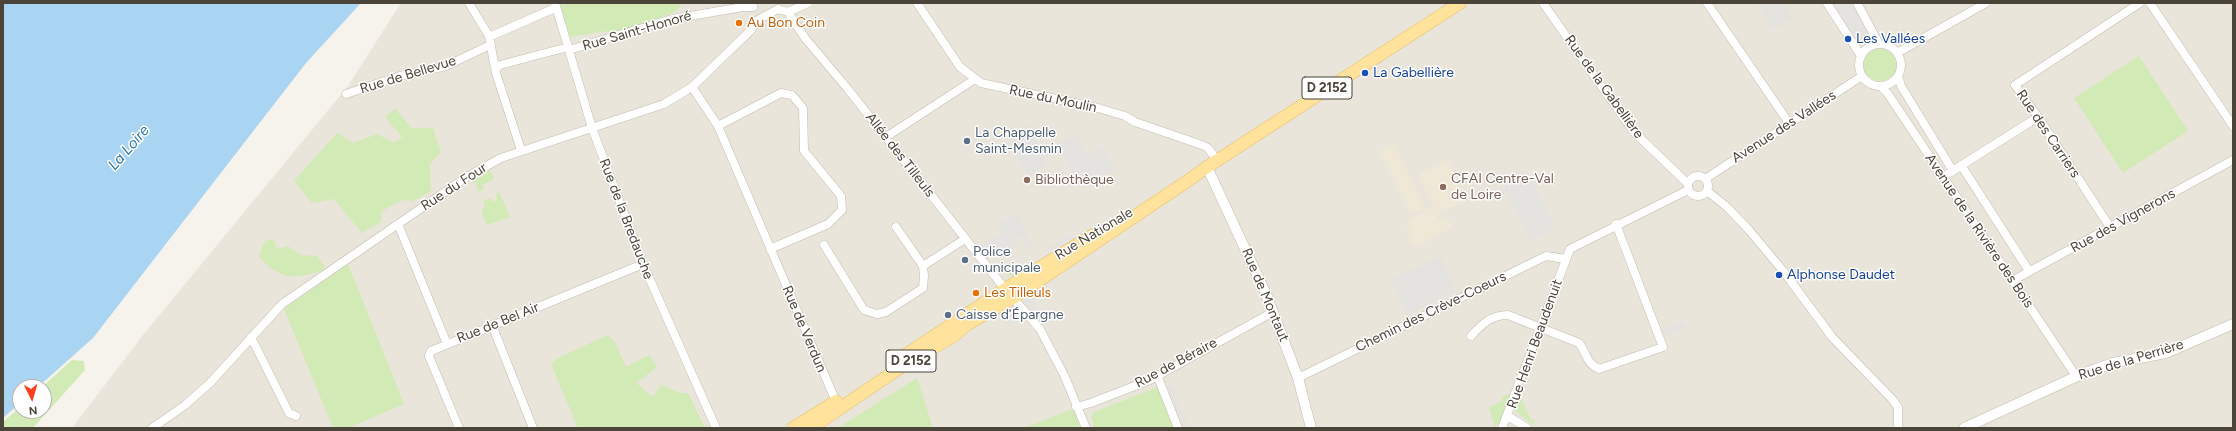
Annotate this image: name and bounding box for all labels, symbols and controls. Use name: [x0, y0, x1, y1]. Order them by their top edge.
street label: Rue Saint-Honoré: [581, 7, 693, 55]
place label: Au Bon Coin: [747, 15, 825, 31]
marker: Au Bon Coin: [734, 18, 744, 28]
place label: Les Vallées: [1856, 31, 1925, 47]
street label: Rue de la Gabellière: [1561, 32, 1647, 142]
marker: Les Vallées: [1843, 34, 1853, 44]
street label: Rue de Bellevue: [358, 52, 458, 98]
place label: La Gabellière: [1373, 65, 1454, 81]
marker: La Gabellière: [1360, 68, 1370, 78]
road number: D 2152: [1302, 77, 1352, 99]
street label: Rue du Moulin: [1008, 82, 1098, 116]
street label: Avenue des Vallées: [1729, 87, 1839, 167]
street label: Rue des Carriers: [2012, 87, 2084, 181]
street label: Allée des Tilleuls: [862, 109, 938, 201]
water label: La Loire: [105, 122, 153, 174]
place label: La Chappelle Saint-Mesmin: [975, 125, 1062, 158]
marker: La Chappelle Saint-Mesmin: [962, 136, 972, 146]
street label: Avenue de la Rivière des Bois: [1921, 151, 2037, 311]
street label: Rue de la Bredauche: [595, 156, 657, 282]
street label: Rue du Four: [418, 159, 490, 215]
place label: CFAI Centre-Val de Loire: [1451, 171, 1554, 204]
place label: Bibliothèque: [1035, 172, 1114, 188]
marker: Bibliothèque: [1022, 175, 1032, 185]
marker: CFAI Centre-Val de Loire: [1438, 182, 1448, 192]
street label: Rue des Vignerons: [2068, 185, 2178, 257]
street label: Rue Nationale: [1052, 204, 1136, 264]
place label: Police municipale: [973, 244, 1041, 276]
street label: Rue de Montaut: [1238, 246, 1292, 344]
marker: Police municipale: [960, 255, 970, 265]
place label: Alphonse Daudet: [1787, 267, 1895, 283]
street label: Chemin des Crève-Coeurs: [1353, 268, 1509, 356]
marker: Alphonse Daudet: [1774, 270, 1784, 280]
street label: Rue Henri Beaudenuit: [1504, 277, 1566, 411]
street label: Rue de Verdun: [778, 283, 830, 375]
place label: Les Tilleuls: [984, 285, 1051, 301]
marker: Les Tilleuls: [971, 288, 981, 298]
street label: Rue de Bel Air: [454, 299, 542, 347]
place label: Caisse d'Épargne: [956, 307, 1064, 323]
marker: Caisse d'Épargne: [943, 310, 953, 320]
street label: Rue de Béraire: [1132, 334, 1220, 392]
street label: Rue de la Perrière: [2076, 336, 2186, 384]
road number: D 2152: [886, 350, 936, 372]
north arrow: [12, 379, 52, 419]
text: N: [28, 404, 38, 417]

